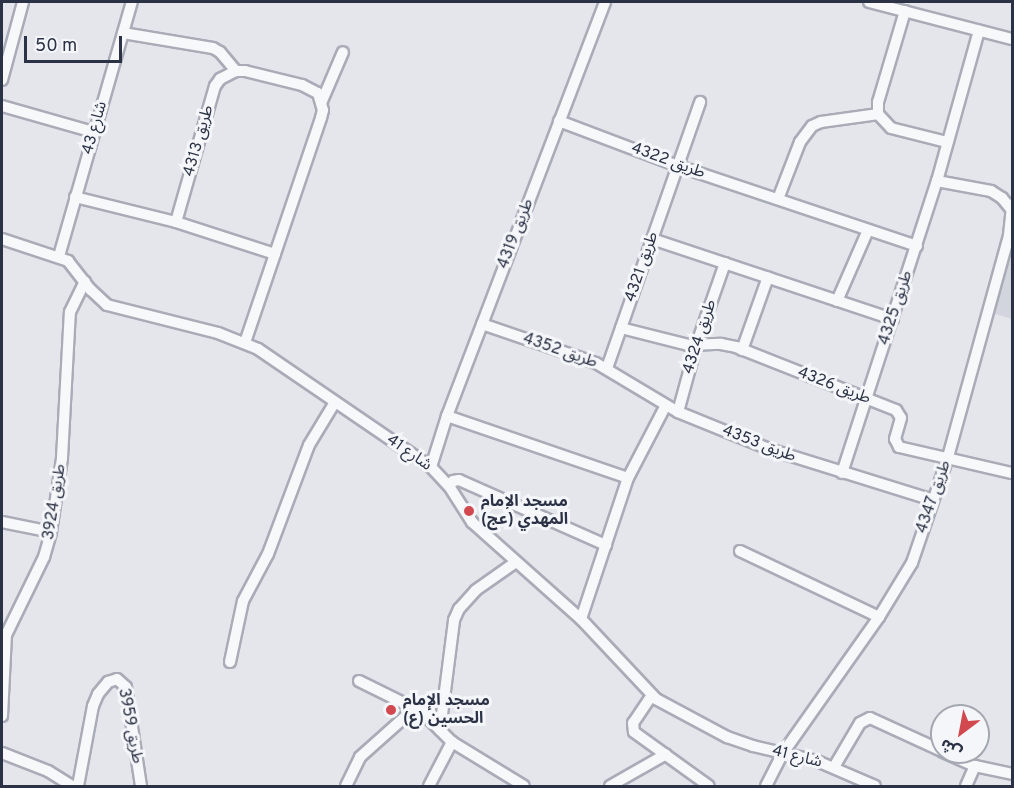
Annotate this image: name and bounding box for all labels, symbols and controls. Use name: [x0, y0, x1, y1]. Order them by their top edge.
scale bar: [27, 24, 124, 62]
text: 50 m: [35, 35, 77, 58]
street label: شارع 43: [78, 99, 112, 157]
street label: طريق 4313: [180, 103, 218, 179]
street label: طريق 4322: [629, 139, 707, 183]
street label: طريق 4319: [494, 196, 538, 272]
street label: طريق 4321: [621, 229, 663, 305]
street label: طريق 4325: [875, 268, 917, 348]
street label: طريق 4324: [679, 297, 721, 377]
street label: طريق 4352: [520, 329, 600, 373]
street label: طريق 4326: [795, 363, 873, 409]
street label: طريق 4353: [719, 421, 799, 467]
street label: شارع 41: [383, 431, 435, 475]
street label: طريق 4347: [913, 458, 955, 536]
street label: طريق 3924: [40, 463, 70, 541]
place label: مسجد الإمام المهدي (عج): [481, 492, 568, 530]
marker: مسجد الإمام المهدي (عج): [462, 504, 476, 518]
street label: طريق 3959: [113, 687, 147, 765]
place label: مسجد الإمام الحسين (ع): [403, 691, 490, 729]
marker: مسجد الإمام الحسين (ع): [384, 703, 398, 717]
north arrow: [930, 704, 990, 764]
text: ش: [937, 733, 966, 762]
street label: شارع 41: [770, 742, 824, 772]

